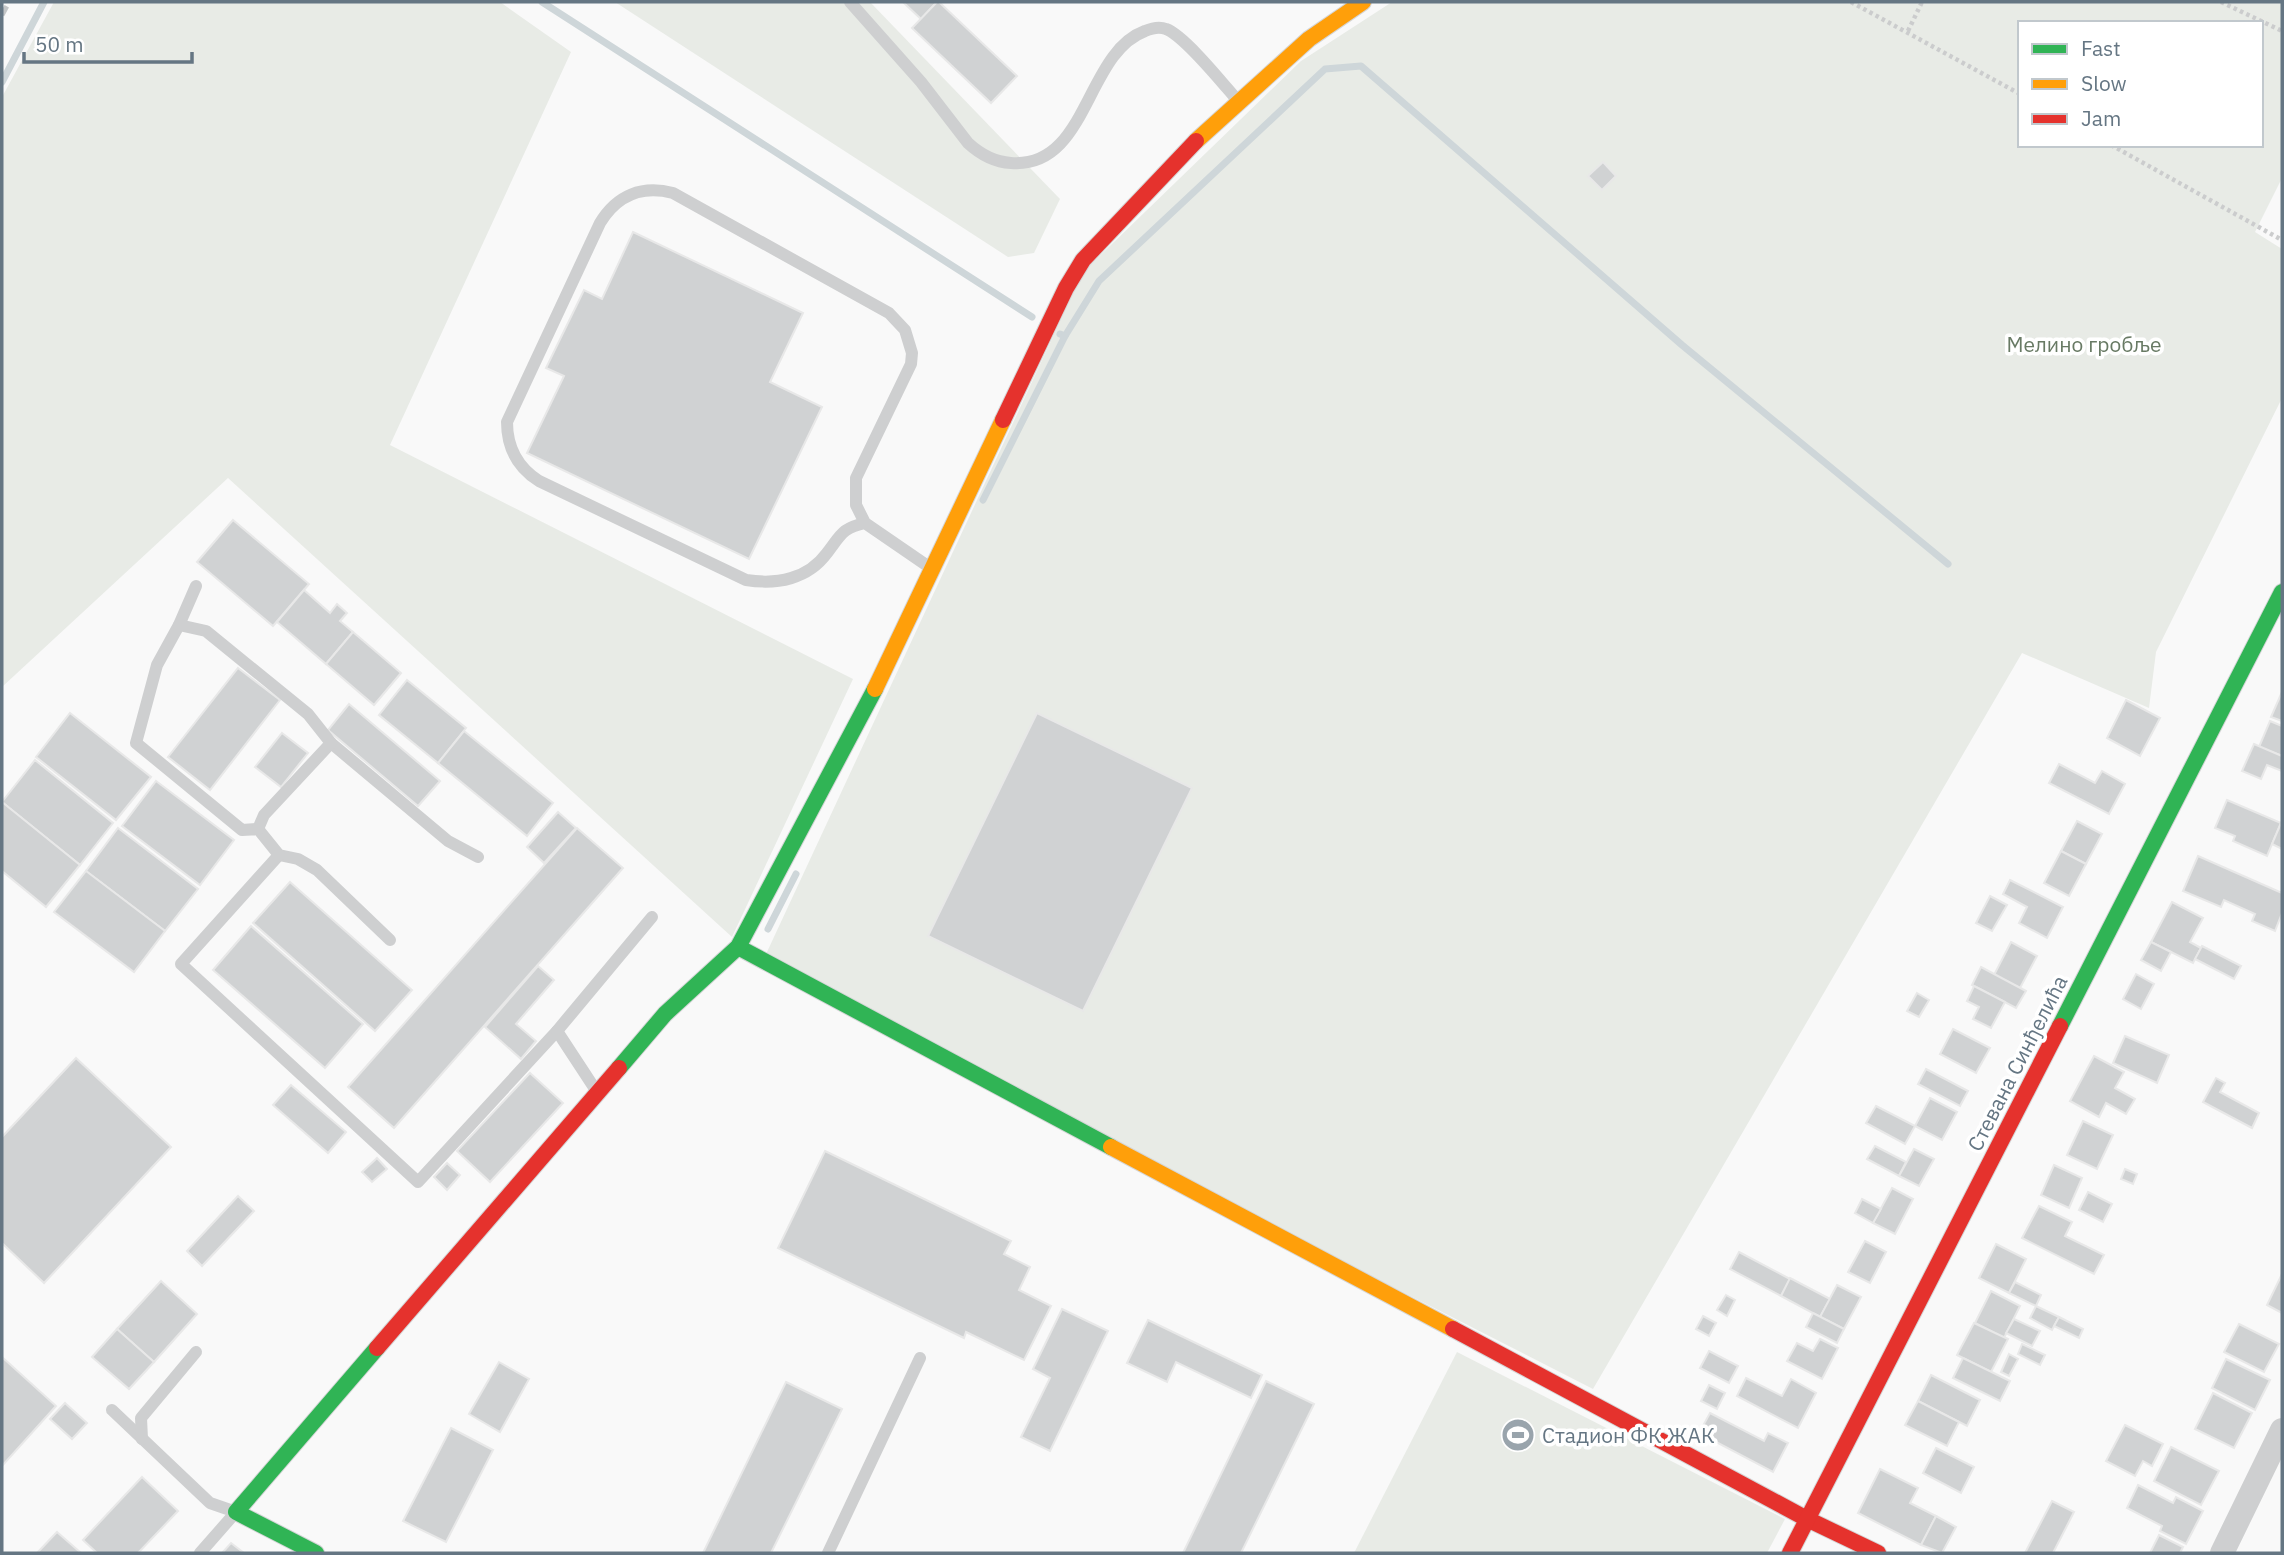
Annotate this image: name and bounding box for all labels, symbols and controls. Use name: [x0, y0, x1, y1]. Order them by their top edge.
scale bar: [24, 21, 192, 65]
legend: [2018, 21, 2263, 147]
text: 50 m: [35, 30, 84, 58]
text: Fast: [2081, 34, 2121, 62]
text: Slow: [2081, 69, 2127, 97]
text: Jam: [2081, 104, 2121, 132]
park label: Мелино гробље: [2006, 330, 2162, 358]
street label: Стевана Синђелића: [1960, 970, 2074, 1156]
sports icon: Стадион ФК ЖАК: [1499, 1416, 1537, 1454]
place label: Стадион ФК ЖАК: [1542, 1421, 1715, 1449]

